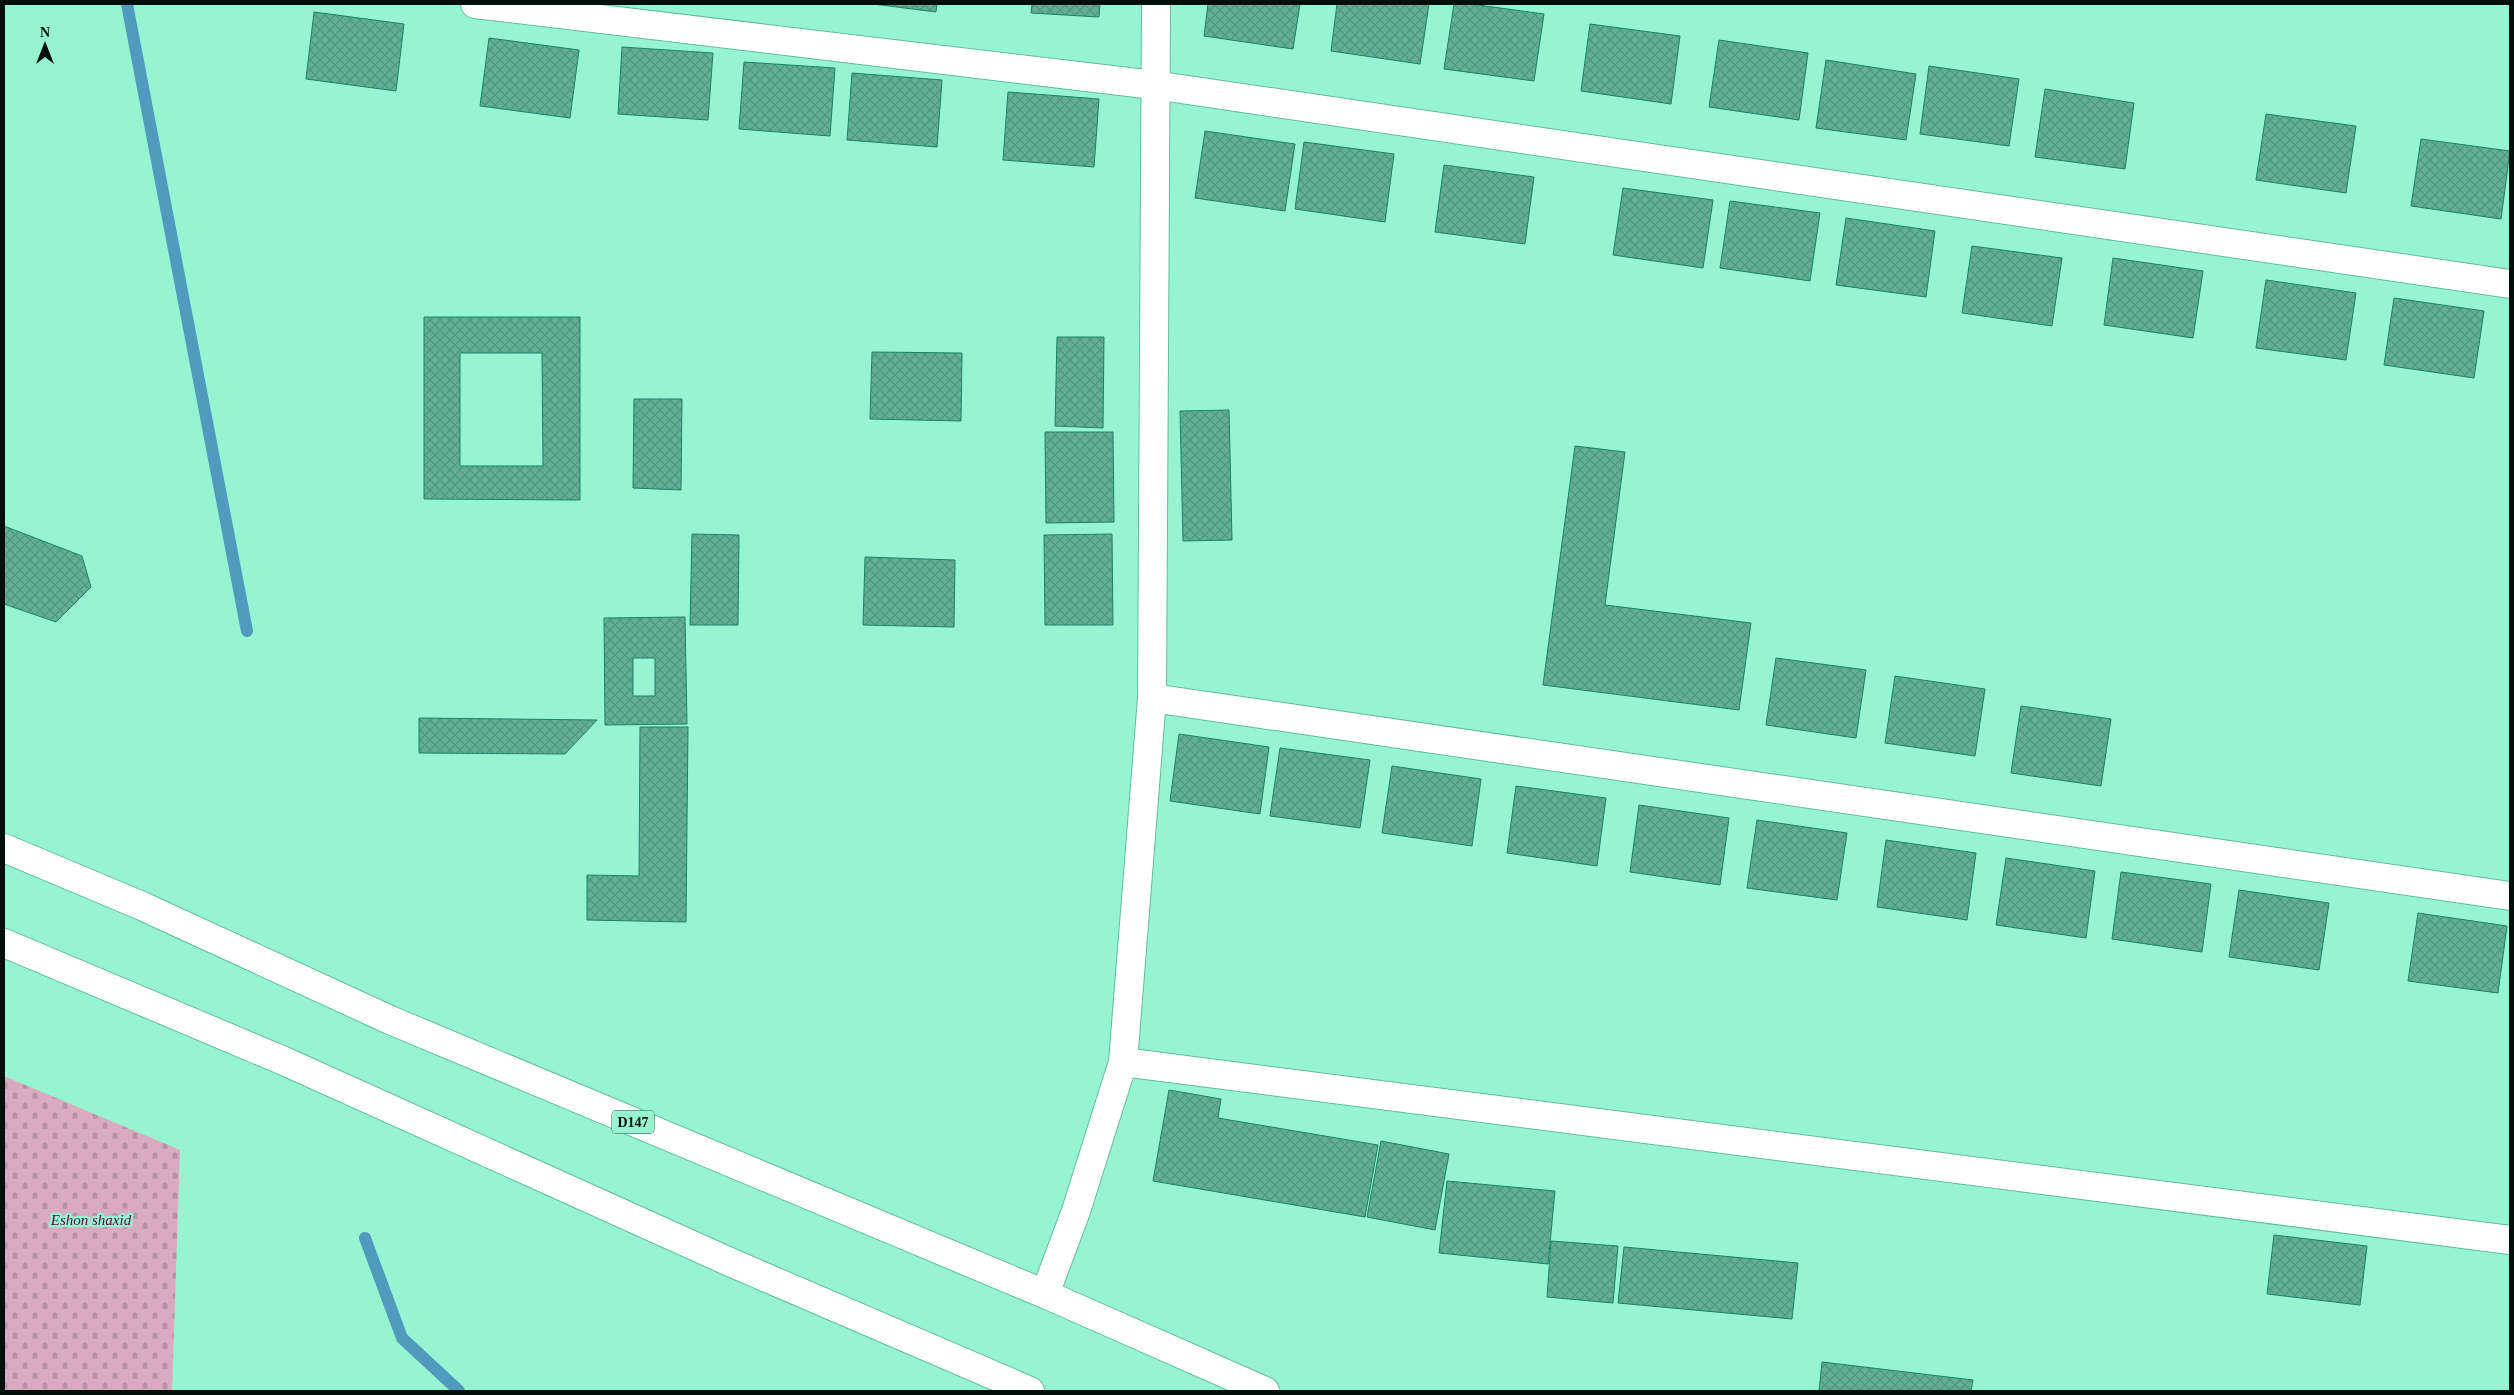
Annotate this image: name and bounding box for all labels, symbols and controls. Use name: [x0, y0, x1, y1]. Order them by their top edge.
north arrow: [20, 20, 70, 70]
text: N: [40, 25, 50, 40]
road number: D147: [612, 1110, 654, 1134]
park label: Eshon shaxid: [50, 1212, 132, 1228]

